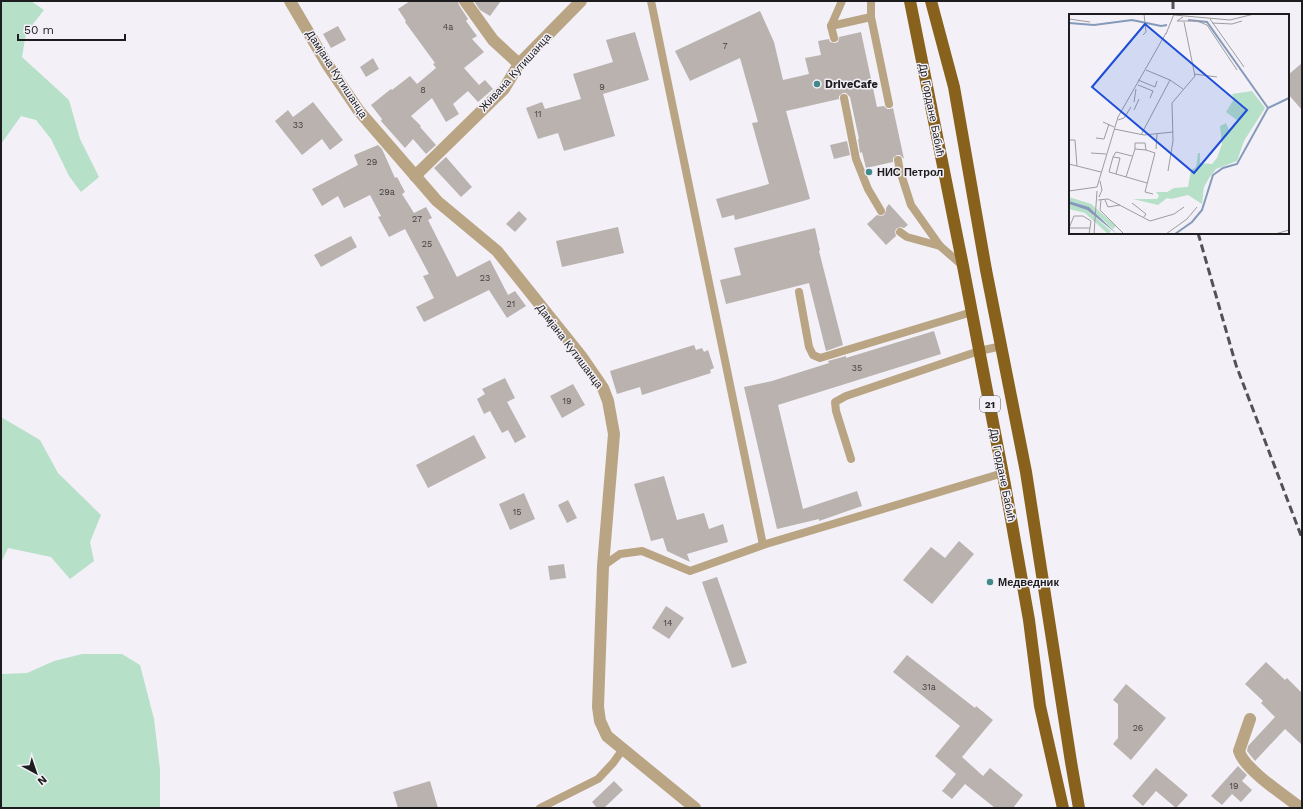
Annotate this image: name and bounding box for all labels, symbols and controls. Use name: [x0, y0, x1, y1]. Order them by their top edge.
inset map: [1069, 14, 1289, 234]
scale bar: [18, 16, 125, 42]
house number: 4a: [443, 22, 453, 32]
text: 50 m: [24, 23, 54, 37]
street label: Дамјана Кутишанца: [303, 28, 370, 121]
street label: Живана Кутишанца: [477, 30, 554, 114]
house number: 7: [722, 41, 728, 51]
street label: Др Гордане Бабић: [916, 62, 947, 158]
place label: DriveCafe: [825, 78, 878, 91]
marker: DriveCafe: [812, 79, 822, 89]
house number: 9: [599, 82, 605, 92]
house number: 8: [420, 85, 426, 95]
house number: 11: [534, 109, 542, 119]
house number: 33: [293, 120, 303, 130]
house number: 29: [367, 157, 377, 167]
place label: НИС Петрол: [877, 166, 943, 179]
marker: НИС Петрол: [864, 167, 874, 177]
house number: 29a: [379, 187, 395, 197]
house number: 27: [412, 214, 422, 224]
house number: 25: [422, 239, 432, 249]
house number: 23: [480, 273, 490, 283]
house number: 21: [507, 299, 515, 309]
street label: Дамјана Кутишанца: [534, 302, 606, 392]
house number: 35: [852, 363, 862, 373]
house number: 19: [562, 396, 572, 406]
road number: 21: [980, 396, 1000, 412]
street label: Др Гордане Бабић: [987, 427, 1018, 523]
house number: 15: [513, 507, 521, 517]
place label: Медведник: [998, 576, 1059, 589]
marker: Медведник: [985, 577, 995, 587]
house number: 14: [663, 618, 673, 628]
house number: 31a: [922, 682, 936, 692]
house number: 26: [1133, 723, 1143, 733]
north arrow: [16, 753, 56, 793]
text: N: [35, 773, 49, 788]
house number: 19: [1229, 781, 1239, 791]

